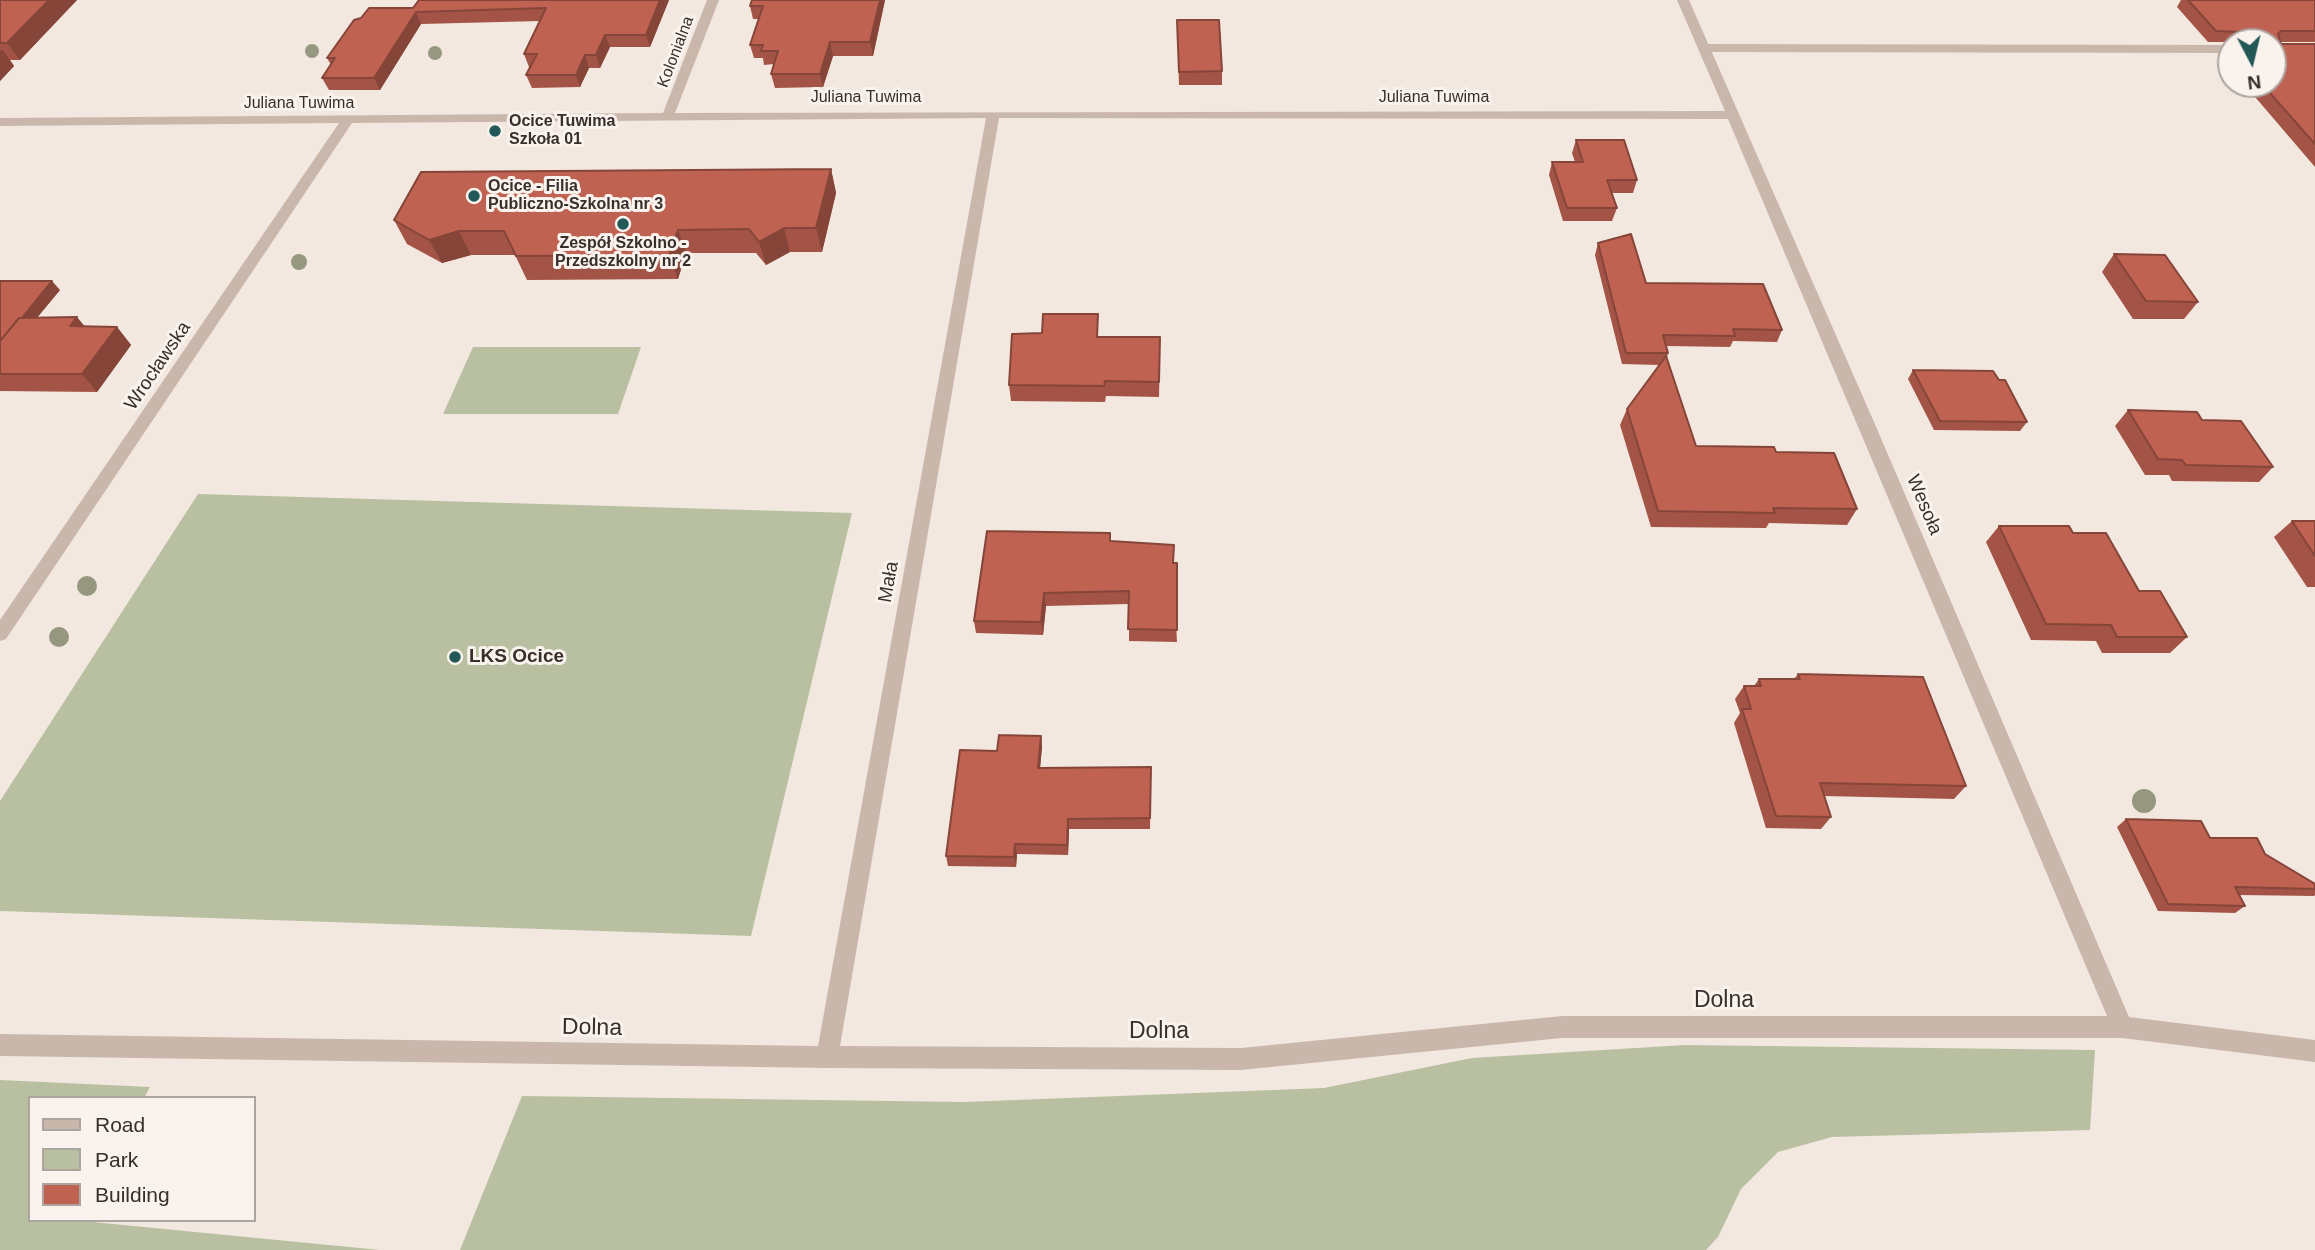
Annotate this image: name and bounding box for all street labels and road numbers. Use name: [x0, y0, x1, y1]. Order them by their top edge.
street label: Kolonialna: [654, 14, 698, 90]
street label: Juliana Tuwima: [811, 88, 921, 108]
street label: Juliana Tuwima: [1379, 88, 1489, 108]
street label: Juliana Tuwima: [244, 94, 354, 114]
street label: Wrocławska: [120, 317, 196, 415]
street label: Wesoła: [1901, 472, 1947, 538]
street label: Mała: [874, 560, 904, 604]
street label: Dolna: [1694, 987, 1754, 1015]
street label: Dolna: [562, 1014, 622, 1042]
street label: Dolna: [1129, 1018, 1189, 1046]

